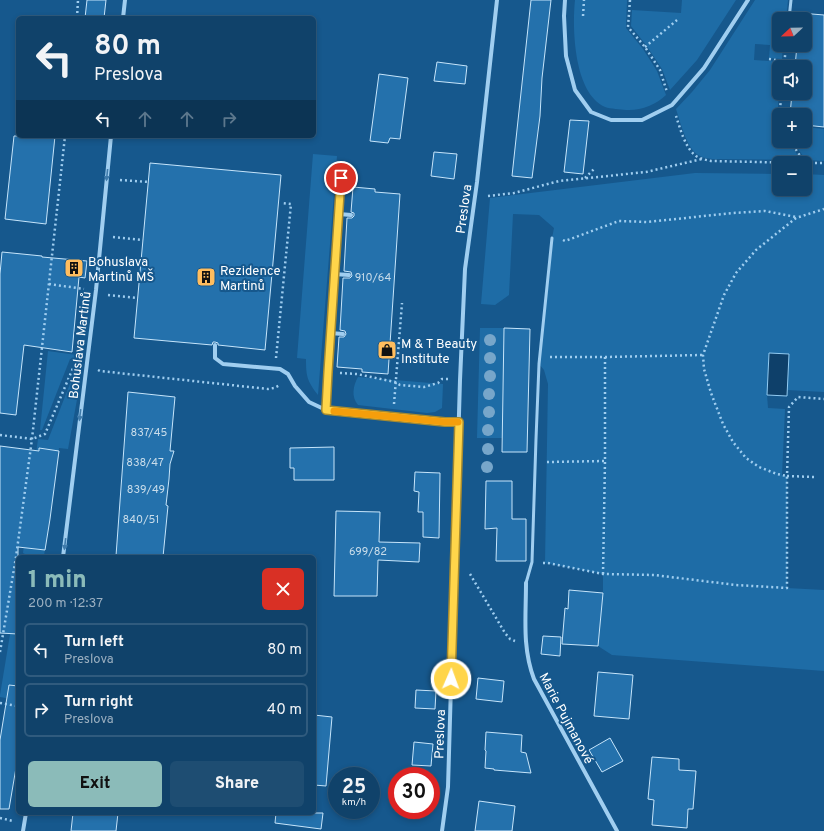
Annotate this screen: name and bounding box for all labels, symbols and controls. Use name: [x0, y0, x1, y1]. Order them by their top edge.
north arrow: [772, 12, 812, 52]
map controls: [772, 12, 812, 196]
text: 80 m: [94, 29, 161, 65]
icon: left: [28, 32, 80, 84]
button: sound: [772, 60, 812, 100]
text: Preslova: [94, 64, 163, 87]
icon: left: [92, 108, 114, 130]
icon: ahead: [134, 108, 156, 130]
icon: ahead: [176, 108, 198, 130]
icon: right: [218, 108, 240, 130]
button: +: [772, 108, 812, 148]
button: −: [772, 156, 812, 196]
pin: [324, 161, 358, 195]
icon: arrive: [330, 167, 352, 189]
one-way arrow: [104, 169, 110, 181]
street label: Preslova: [454, 184, 476, 235]
place label: Bohuslava Martinů MŠ: [88, 255, 154, 286]
building icon: Bohuslava Martinů MŠ: [63, 257, 85, 279]
place label: Rezidence Martinů: [220, 264, 281, 295]
building icon: Rezidence Martinů: [195, 266, 217, 288]
house number: 910/64: [355, 271, 391, 285]
street label: Bohuslava Martinů: [66, 291, 96, 400]
place label: M & T Beauty Institute: [401, 337, 477, 368]
shop icon: M & T Beauty Institute: [376, 339, 398, 361]
one-way arrow: [77, 409, 83, 421]
house number: 837/45: [131, 426, 168, 440]
house number: 838/47: [126, 456, 164, 470]
house number: 839/49: [127, 483, 165, 497]
house number: 840/51: [123, 513, 159, 527]
one-way arrow: [62, 538, 68, 550]
house number: 699/82: [349, 545, 387, 559]
text: 1 min: [28, 566, 87, 596]
button: close: [262, 568, 304, 610]
text: 200 m · 12:37: [28, 596, 103, 612]
text: Turn left: [64, 633, 124, 652]
icon: left: [30, 639, 52, 661]
text: 80 m: [267, 641, 302, 660]
text: Preslova: [64, 652, 114, 668]
position arrow: [430, 658, 472, 700]
street label: Marie Pujmanové: [534, 671, 596, 767]
text: Turn right: [64, 693, 133, 712]
icon: right: [30, 699, 52, 721]
text: 40 m: [267, 701, 302, 720]
street label: Preslova: [432, 709, 450, 759]
text: Preslova: [64, 712, 114, 728]
button: Exit: [28, 761, 162, 807]
button: Share: [170, 761, 304, 807]
speed limit sign: 30: [388, 767, 440, 819]
text: 25: [342, 775, 366, 801]
text: km/h: [342, 796, 366, 809]

